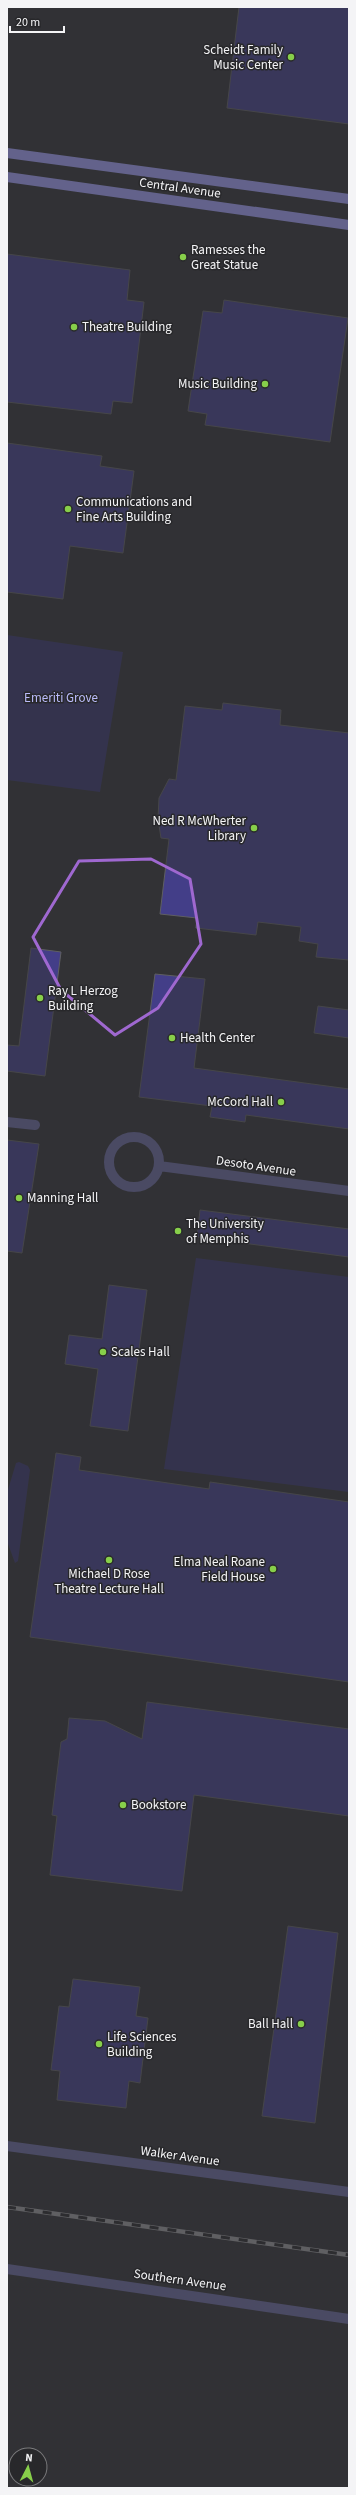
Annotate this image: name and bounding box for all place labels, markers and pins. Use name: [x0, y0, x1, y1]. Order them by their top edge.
place label: Scheidt Family Music Center: [203, 41, 283, 74]
marker: Scheidt Family Music Center: [286, 52, 296, 62]
place label: Ramesses the Great Statue: [191, 241, 265, 274]
marker: Ramesses the Great Statue: [178, 252, 188, 262]
place label: Theatre Building: [82, 318, 172, 336]
marker: Theatre Building: [69, 322, 79, 332]
place label: Music Building: [178, 375, 257, 393]
marker: Music Building: [260, 379, 270, 389]
place label: Communications and Fine Arts Building: [76, 493, 192, 526]
marker: Communications and Fine Arts Building: [63, 504, 73, 514]
place label: Ned R McWherter Library: [153, 812, 246, 845]
marker: Ned R McWherter Library: [249, 823, 259, 833]
place label: Ray L Herzog Building: [48, 982, 118, 1015]
marker: Ray L Herzog Building: [35, 993, 45, 1003]
place label: Health Center: [180, 1029, 255, 1047]
marker: Health Center: [167, 1033, 177, 1043]
place label: McCord Hall: [207, 1093, 273, 1111]
marker: McCord Hall: [276, 1097, 286, 1107]
place label: Manning Hall: [27, 1189, 98, 1207]
marker: Manning Hall: [14, 1193, 24, 1203]
place label: The University of Memphis: [186, 1215, 264, 1248]
marker: The University of Memphis: [173, 1226, 183, 1236]
place label: Scales Hall: [111, 1343, 170, 1361]
marker: Scales Hall: [98, 1347, 108, 1357]
place label: Elma Neal Roane Field House: [174, 1553, 265, 1586]
marker: Michael D Rose Theatre Lecture Hall: [104, 1555, 114, 1565]
marker: Elma Neal Roane Field House: [268, 1564, 278, 1574]
place label: Michael D Rose Theatre Lecture Hall: [54, 1565, 164, 1598]
place label: Bookstore: [131, 1796, 186, 1814]
marker: Bookstore: [118, 1800, 128, 1810]
place label: Ball Hall: [248, 2015, 293, 2033]
marker: Ball Hall: [296, 2019, 306, 2029]
place label: Life Sciences Building: [107, 2028, 177, 2061]
marker: Life Sciences Building: [94, 2039, 104, 2049]

